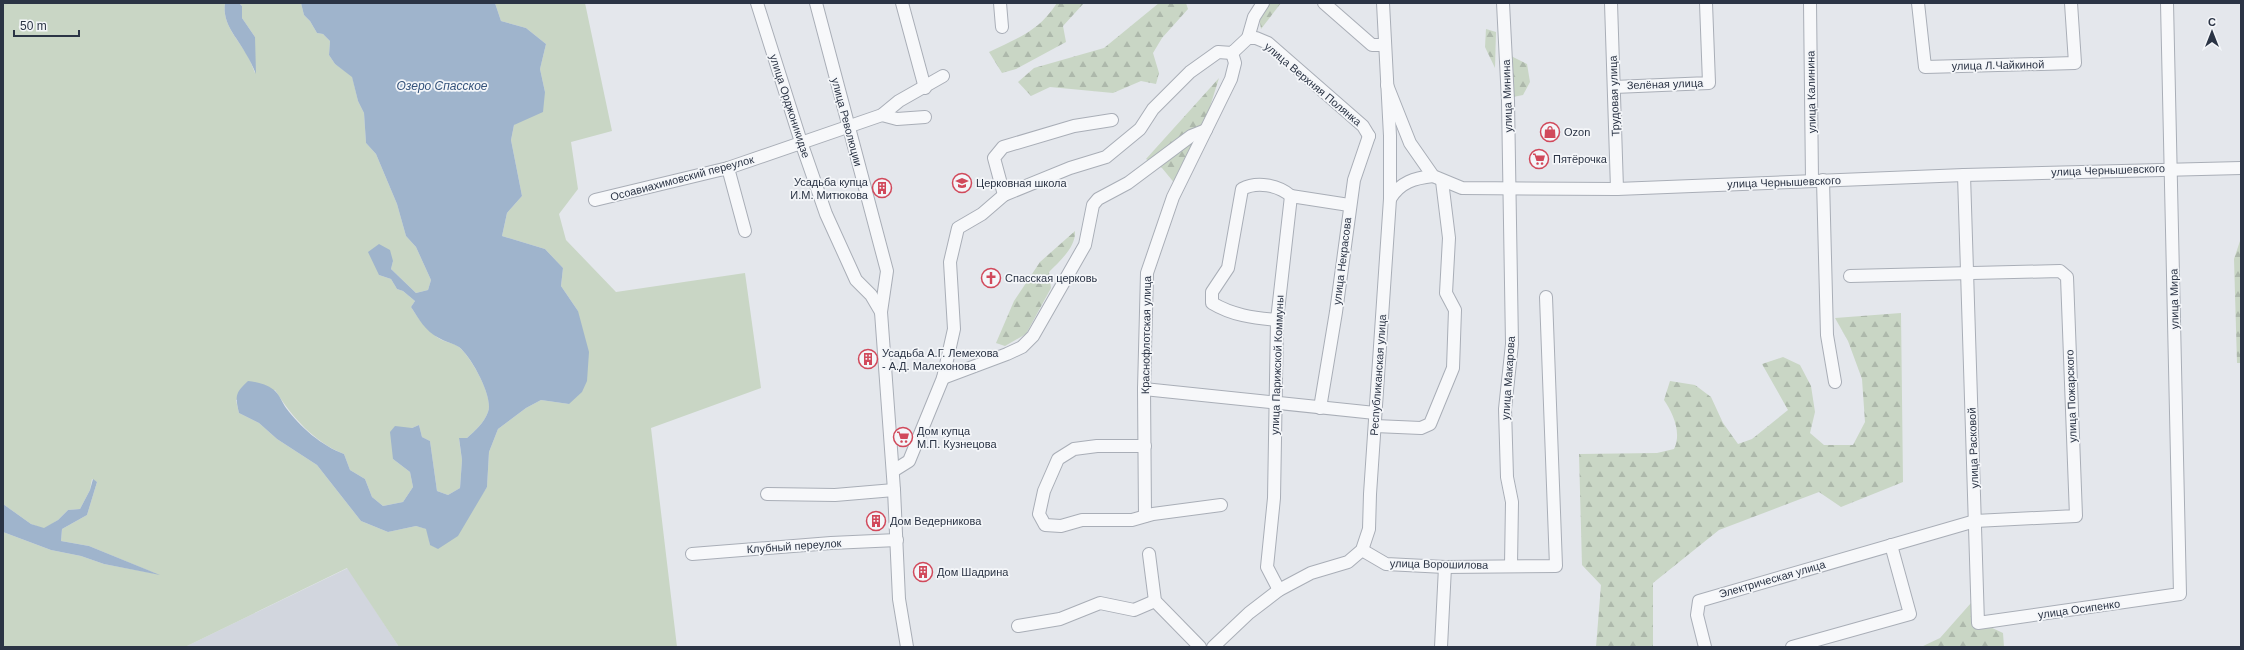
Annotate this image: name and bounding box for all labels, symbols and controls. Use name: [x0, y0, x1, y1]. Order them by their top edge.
scale bar: [14, 12, 79, 38]
north arrow: [2192, 12, 2232, 52]
text: С: [2208, 16, 2216, 28]
text: 50 m: [20, 19, 47, 33]
street label: улица Верхняя Полянка: [1262, 40, 1365, 129]
street label: улица Калинина: [1804, 50, 1818, 133]
street label: улица Орджоникидзе: [768, 53, 812, 159]
street label: Трудовая улица: [1607, 55, 1621, 137]
street label: улица Минина: [1500, 58, 1514, 133]
street label: улица Л.Чайкиной: [1952, 58, 2044, 72]
street label: улица Революции: [829, 76, 865, 168]
street label: Зелёная улица: [1627, 77, 1704, 91]
water label: Озеро Спасское: [396, 79, 488, 93]
shop icon: Ozon: [1539, 121, 1561, 143]
place label: Ozon: [1564, 126, 1590, 138]
supermarket icon: Пятёрочка: [1528, 148, 1550, 170]
street label: Осоавиахимовский переулок: [609, 153, 755, 203]
place label: Пятёрочка: [1553, 153, 1608, 165]
street label: улица Чернышевского: [2051, 162, 2165, 178]
school or university icon: Церковная школа: [951, 172, 973, 194]
street label: улица Чернышевского: [1727, 174, 1841, 190]
place label: Усадьба купца И.М. Митюкова: [790, 176, 869, 201]
building icon: Усадьба купца И.М. Митюкова: [871, 177, 893, 199]
place label: Церковная школа: [976, 177, 1068, 189]
street label: улица Некрасова: [1331, 216, 1353, 305]
church icon: Спасская церковь: [980, 267, 1002, 289]
street label: улица Мира: [2167, 268, 2181, 330]
place label: Спасская церковь: [1005, 272, 1098, 284]
street label: Краснофлотская улица: [1139, 275, 1153, 394]
street label: улица Парижской Коммуны: [1269, 295, 1285, 435]
street label: Республиканская улица: [1368, 313, 1388, 436]
street label: улица Макарова: [1499, 335, 1517, 420]
place label: Усадьба А.Г. Лемехова - А.Д. Малехонова: [882, 347, 999, 372]
building icon: Усадьба А.Г. Лемехова - А.Д. Малехонова: [857, 348, 879, 370]
street label: улица Пожарского: [2063, 349, 2079, 443]
street label: улица Расковой: [1966, 407, 1980, 489]
place label: Дом купца М.П. Кузнецова: [917, 425, 997, 450]
supermarket icon: Дом купца М.П. Кузнецова: [892, 426, 914, 448]
building icon: Дом Ведерникова: [865, 510, 887, 532]
place label: Дом Ведерникова: [890, 515, 982, 527]
street label: Клубный переулок: [746, 537, 842, 555]
street label: улица Ворошилова: [1390, 557, 1489, 571]
street label: Электрическая улица: [1717, 558, 1827, 600]
building icon: Дом Шадрина: [912, 561, 934, 583]
place label: Дом Шадрина: [937, 566, 1009, 578]
street label: улица Осипенко: [2037, 597, 2121, 621]

